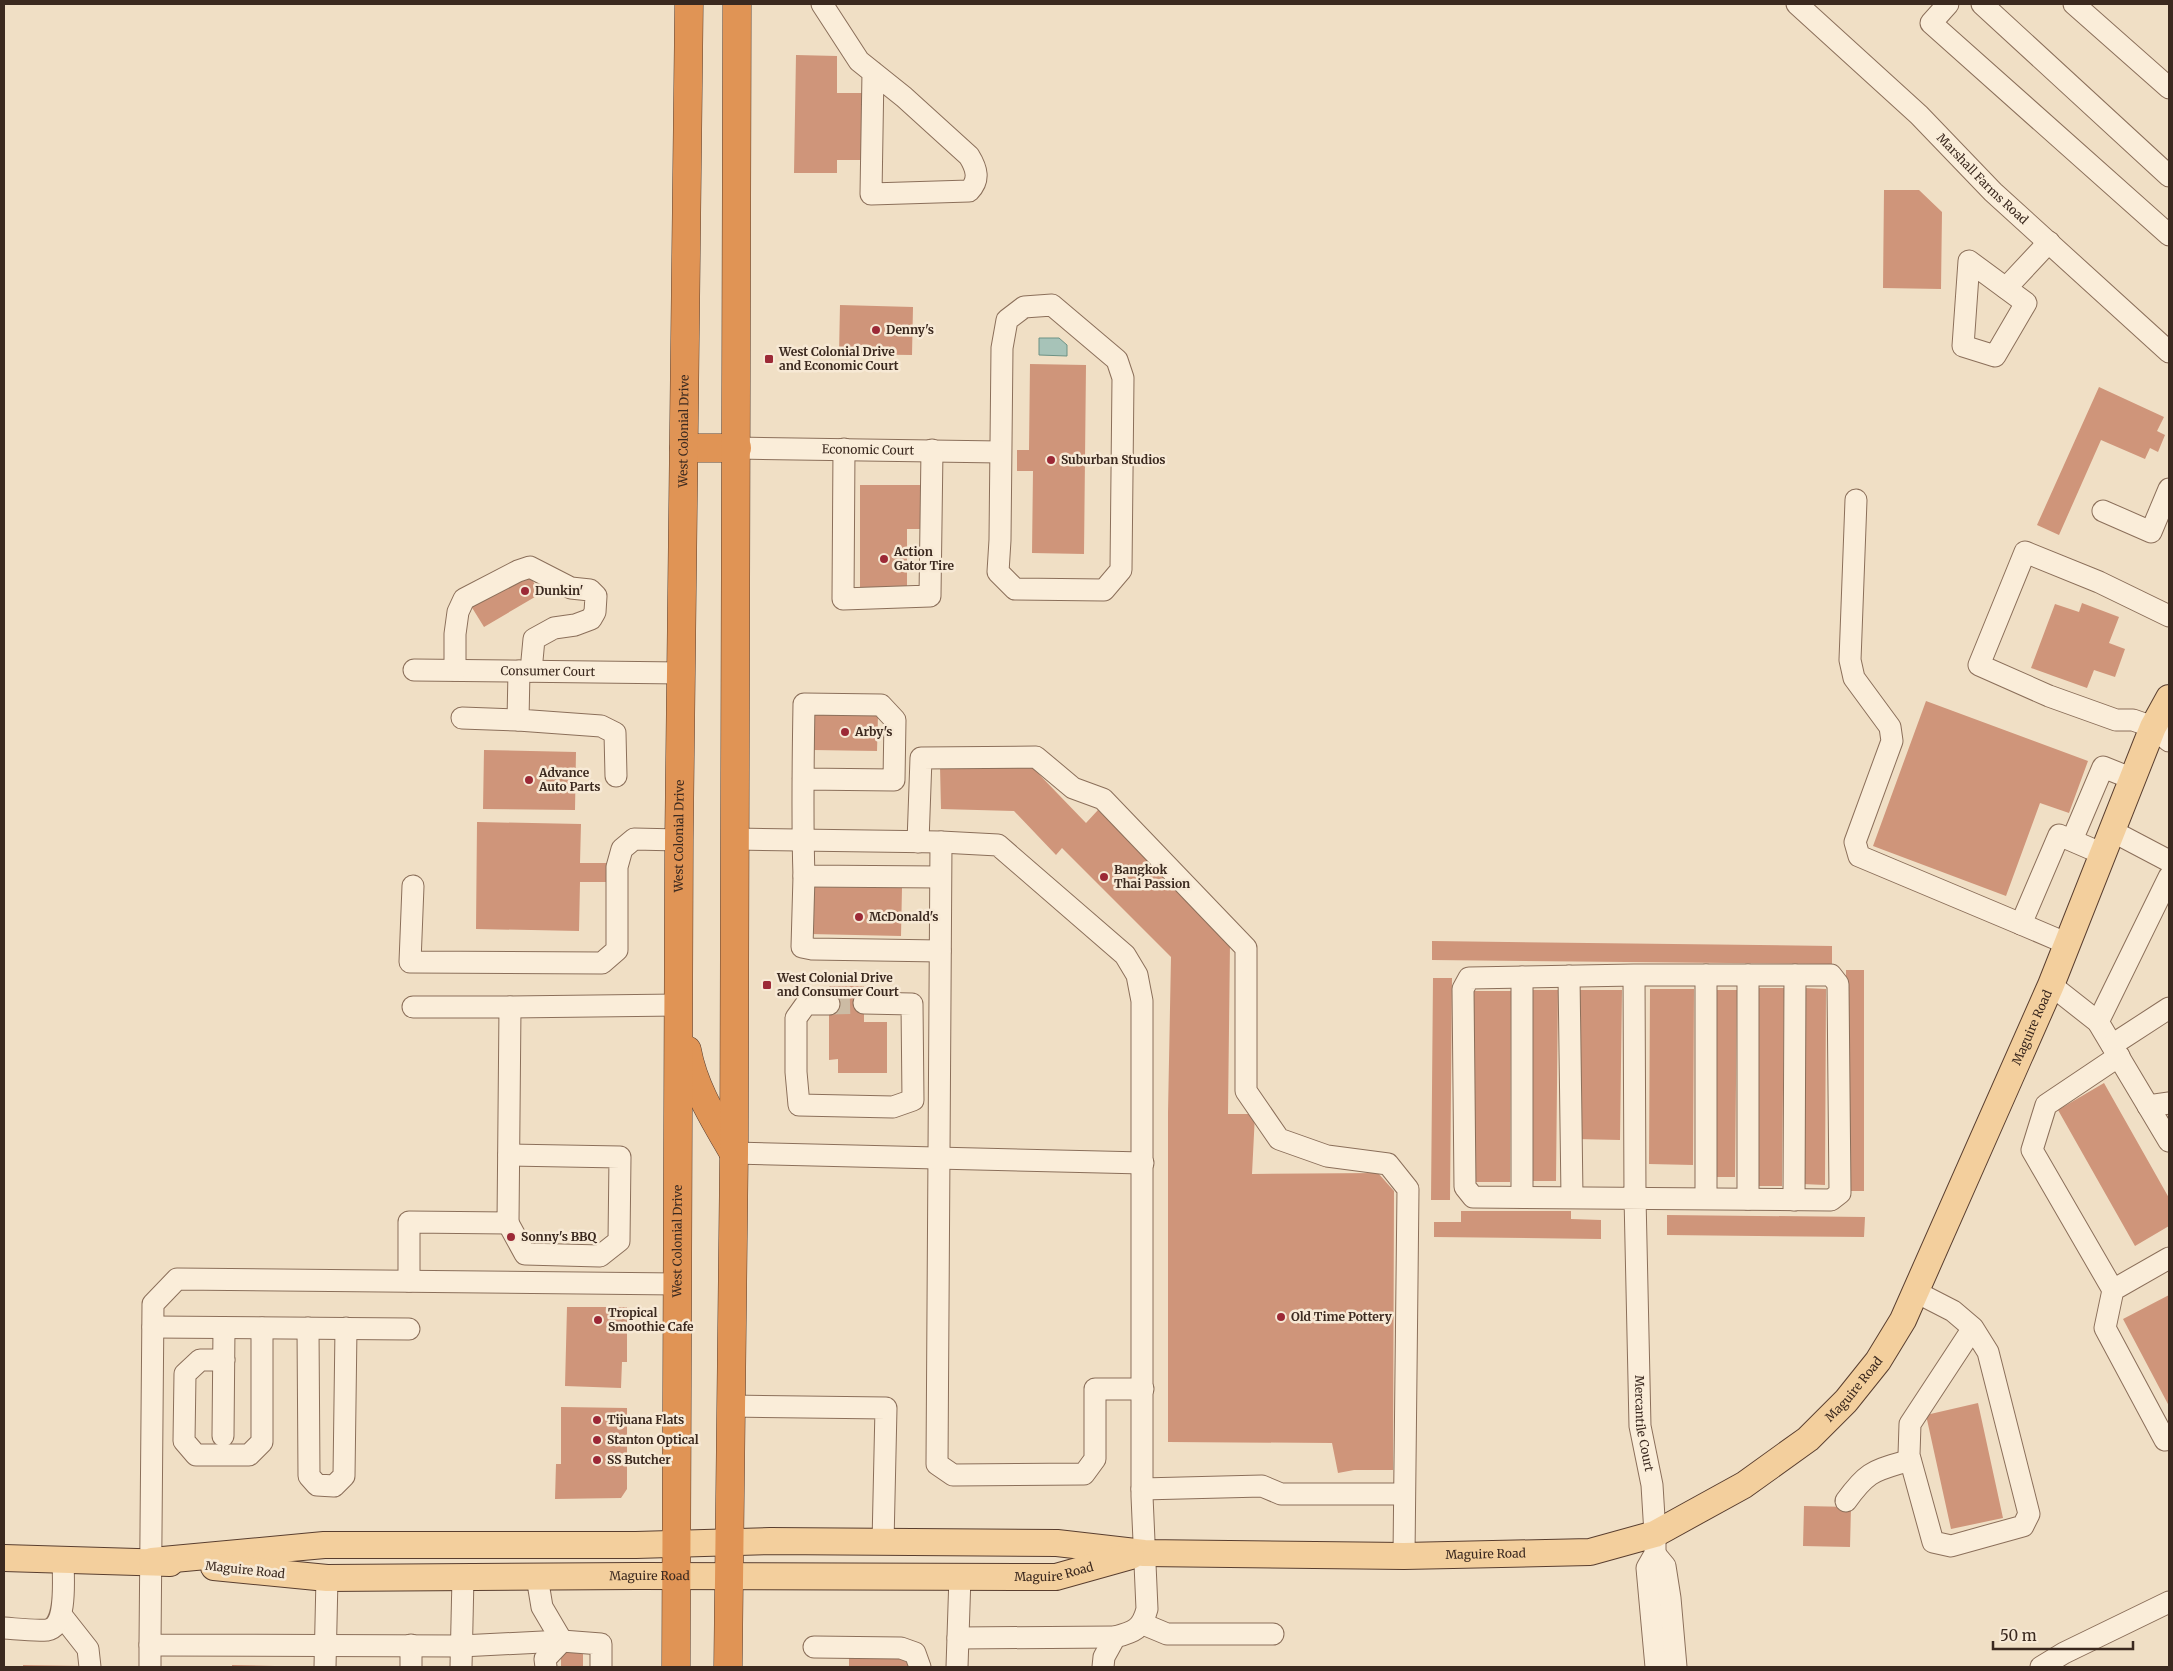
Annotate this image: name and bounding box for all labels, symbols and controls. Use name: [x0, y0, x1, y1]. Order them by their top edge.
street label: Marshall Farms Road: [1934, 130, 2031, 227]
place label: Denny's: [886, 322, 934, 337]
marker: Denny's: [870, 324, 882, 336]
place label: West Colonial Drive and Economic Court: [778, 344, 899, 373]
marker: West Colonial Drive and Economic Court: [763, 353, 775, 365]
street label: West Colonial Drive: [675, 375, 692, 488]
street label: Economic Court: [822, 441, 915, 458]
place label: Suburban Studios: [1061, 452, 1166, 467]
marker: Suburban Studios: [1045, 454, 1057, 466]
place label: Action Gator Tire: [893, 544, 955, 573]
marker: Action Gator Tire: [878, 553, 890, 565]
place label: Dunkin': [535, 583, 583, 598]
marker: Dunkin': [519, 585, 531, 597]
street label: Consumer Court: [501, 663, 596, 679]
place label: Arby's: [854, 724, 892, 739]
marker: Arby's: [839, 726, 851, 738]
place label: Advance Auto Parts: [538, 765, 601, 794]
marker: Advance Auto Parts: [523, 774, 535, 786]
street label: West Colonial Drive: [671, 780, 687, 893]
place label: Bangkok Thai Passion: [1114, 862, 1190, 891]
marker: Bangkok Thai Passion: [1098, 871, 1110, 883]
place label: McDonald's: [869, 909, 938, 924]
marker: McDonald's: [853, 911, 865, 923]
place label: West Colonial Drive and Consumer Court: [776, 970, 899, 999]
marker: West Colonial Drive and Consumer Court: [761, 979, 773, 991]
street label: Maguire Road: [2009, 988, 2055, 1067]
street label: West Colonial Drive: [669, 1185, 685, 1298]
place label: Sonny's BBQ: [521, 1229, 598, 1244]
marker: Sonny's BBQ: [505, 1231, 517, 1243]
place label: Tropical Smoothie Cafe: [608, 1305, 694, 1334]
place label: Old Time Pottery: [1291, 1309, 1393, 1324]
marker: Old Time Pottery: [1275, 1311, 1287, 1323]
marker: Tropical Smoothie Cafe: [592, 1314, 604, 1326]
street label: Maguire Road: [1822, 1354, 1885, 1425]
street label: Mercantile Court: [1632, 1375, 1657, 1473]
place label: Tijuana Flats: [607, 1412, 684, 1427]
marker: Tijuana Flats: [591, 1414, 603, 1426]
place label: Stanton Optical: [607, 1432, 699, 1447]
marker: Stanton Optical: [591, 1434, 603, 1446]
place label: SS Butcher: [607, 1452, 671, 1467]
marker: SS Butcher: [591, 1454, 603, 1466]
street label: Maguire Road: [1445, 1545, 1526, 1562]
street label: Maguire Road: [204, 1558, 286, 1581]
street label: Maguire Road: [1014, 1559, 1095, 1584]
street label: Maguire Road: [609, 1568, 690, 1583]
scale bar: [1993, 1618, 2133, 1650]
text: 50 m: [2000, 1626, 2037, 1645]

